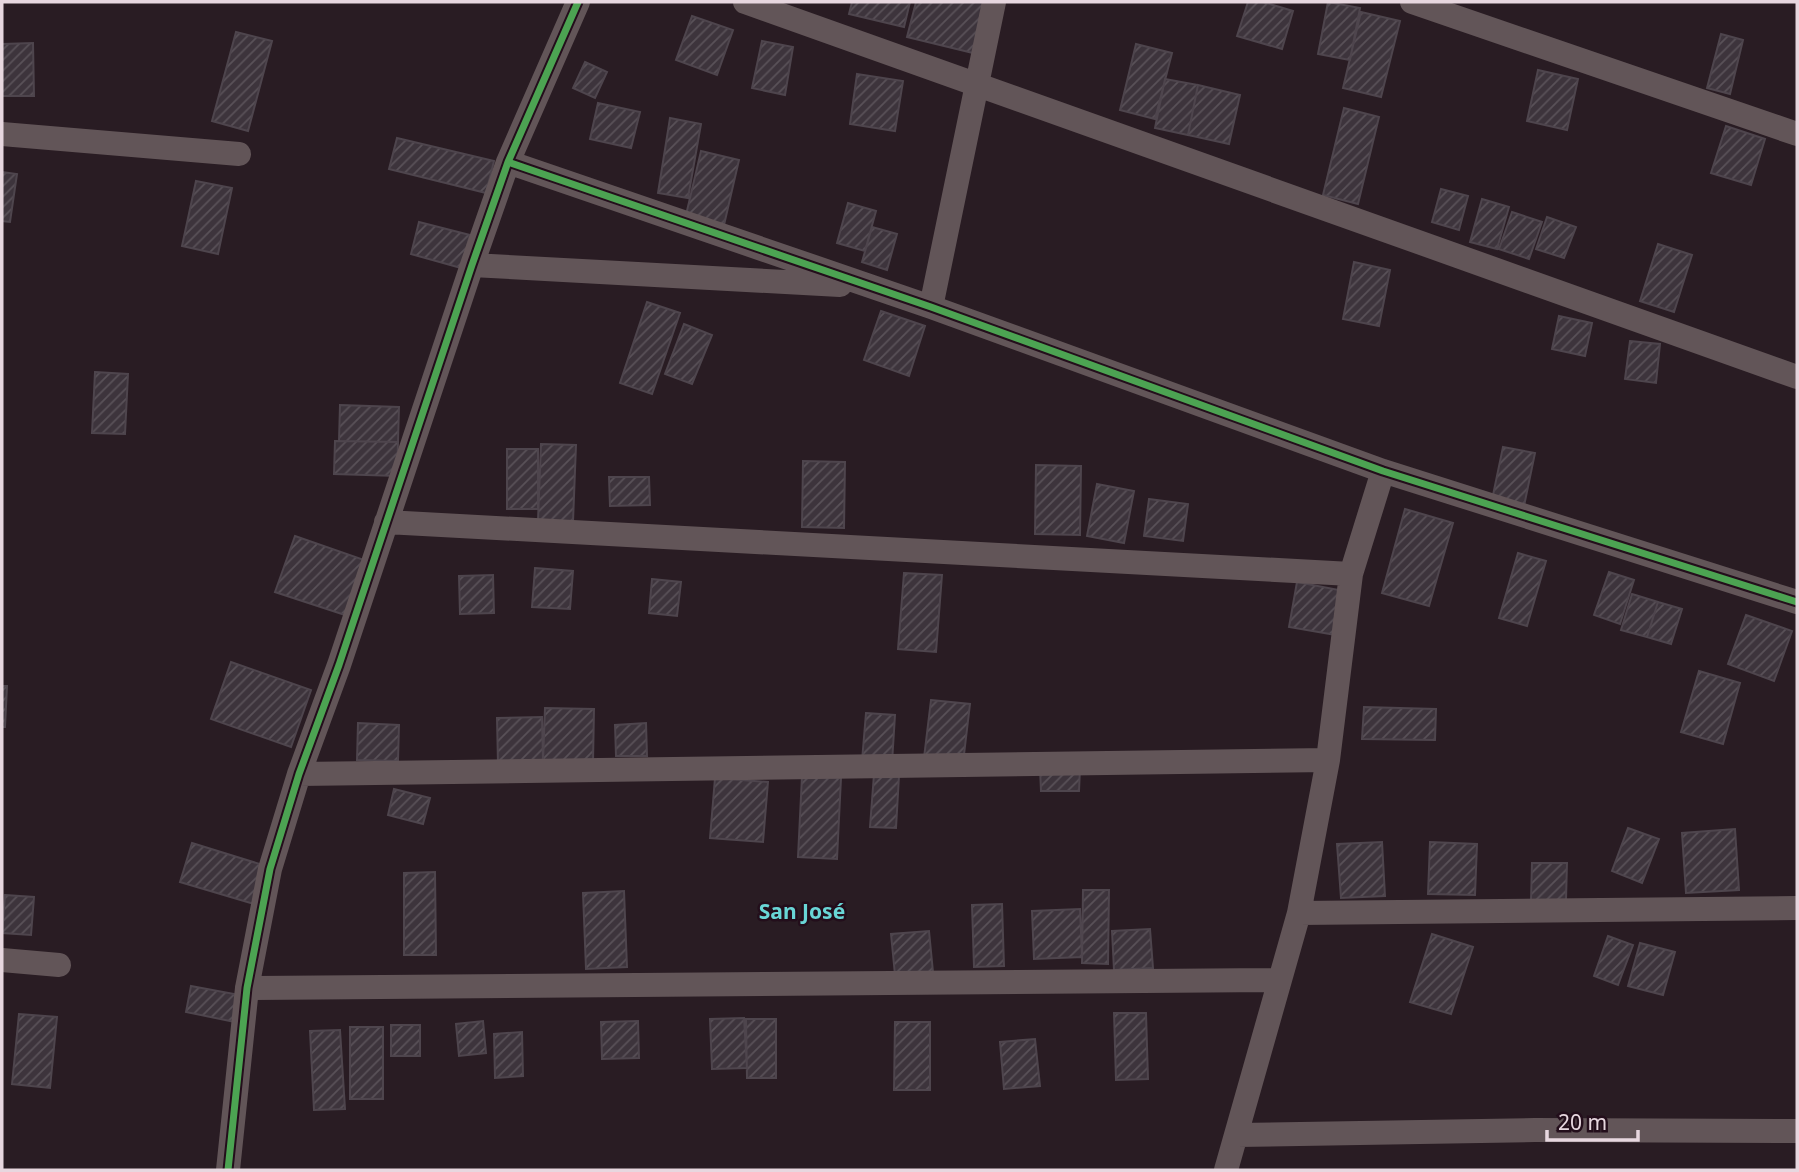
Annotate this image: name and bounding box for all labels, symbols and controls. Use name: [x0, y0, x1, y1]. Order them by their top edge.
district label: San José: [759, 897, 845, 925]
scale bar: [1547, 1098, 1638, 1142]
text: 20 m: [1558, 1108, 1607, 1136]

